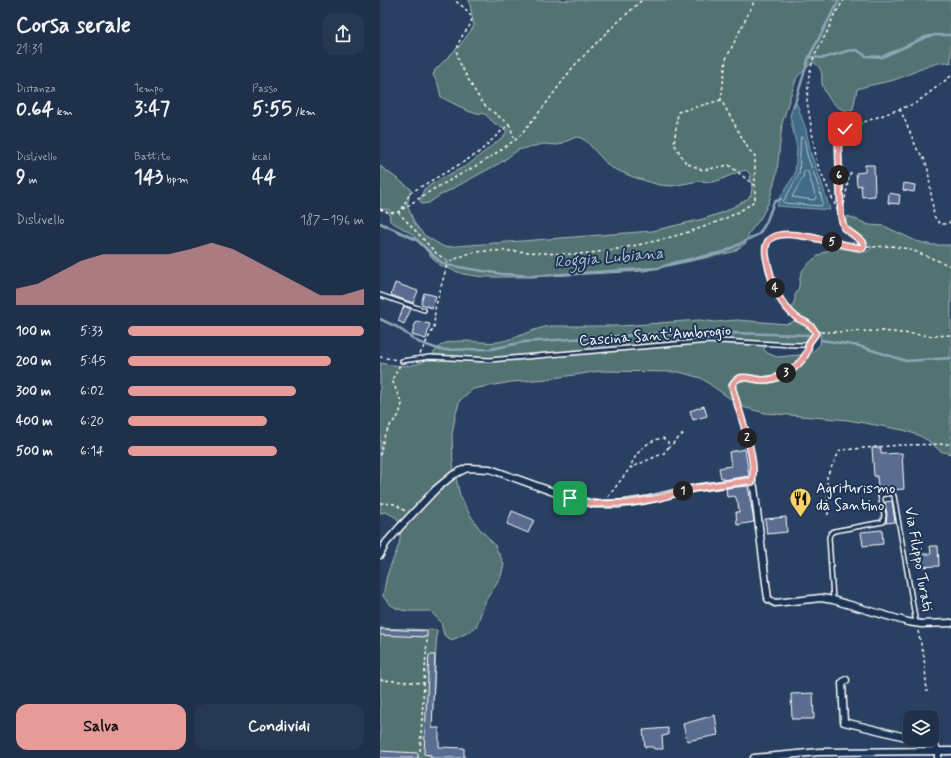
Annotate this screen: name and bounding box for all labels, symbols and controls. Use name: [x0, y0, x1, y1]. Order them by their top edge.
text: Corsa serale: [16, 12, 131, 40]
button: share: [322, 13, 364, 55]
text: 21:31: [16, 41, 43, 58]
text: Distanza: [16, 82, 56, 96]
text: Tempo: [134, 82, 163, 96]
text: Passo: [252, 82, 278, 96]
text: 0.64: [16, 96, 54, 123]
text: 3:47: [134, 96, 170, 123]
text: 5:55: [252, 96, 292, 123]
text: km: [54, 105, 73, 119]
text: /km: [292, 105, 316, 119]
pin: [828, 112, 862, 146]
icon: check: [834, 118, 856, 140]
text: Dislivello: [16, 150, 57, 164]
text: Battito: [134, 150, 170, 164]
text: kcal: [252, 150, 270, 164]
text: 9: [16, 164, 26, 191]
text: 143: [134, 164, 163, 191]
text: 44: [252, 164, 276, 191]
pin: 6: [829, 165, 849, 185]
text: 6: [836, 168, 842, 182]
text: m: [26, 173, 38, 187]
text: bpm: [163, 173, 188, 187]
text: Dislivello: [16, 212, 65, 229]
text: 187–196 m: [300, 212, 364, 229]
pin: 5: [822, 232, 842, 252]
text: 5: [829, 235, 835, 249]
water label: Roggia Lubiana: [553, 243, 665, 275]
pin: 4: [765, 278, 785, 298]
text: 4: [772, 281, 778, 295]
street label: Cascina Sant'Ambrogio: [578, 321, 732, 351]
text: 100 m: [16, 323, 51, 340]
text: 5:33: [80, 323, 103, 340]
text: 200 m: [16, 353, 51, 370]
text: 5:45: [80, 353, 106, 370]
pin: 3: [776, 363, 796, 383]
text: 3: [784, 366, 788, 380]
text: 300 m: [16, 383, 51, 400]
text: 6:02: [80, 383, 104, 400]
text: 400 m: [16, 413, 53, 430]
text: 6:20: [80, 413, 104, 430]
pin: 2: [737, 428, 757, 448]
text: 2: [744, 431, 750, 445]
text: 500 m: [16, 443, 53, 460]
text: 6:14: [80, 443, 104, 460]
place label: Agriturismo da Santino: [816, 479, 895, 516]
pin: [553, 481, 587, 515]
pin: 1: [673, 481, 693, 501]
text: 1: [681, 484, 685, 498]
restaurant icon: Agriturismo da Santino: [787, 485, 813, 518]
icon: arrive: [559, 487, 581, 509]
street label: Via Filippo Turati: [899, 505, 937, 613]
button: Salva: [16, 704, 186, 750]
button: Condividi: [194, 704, 364, 750]
map controls: [903, 710, 939, 746]
button: layers: [903, 710, 939, 746]

